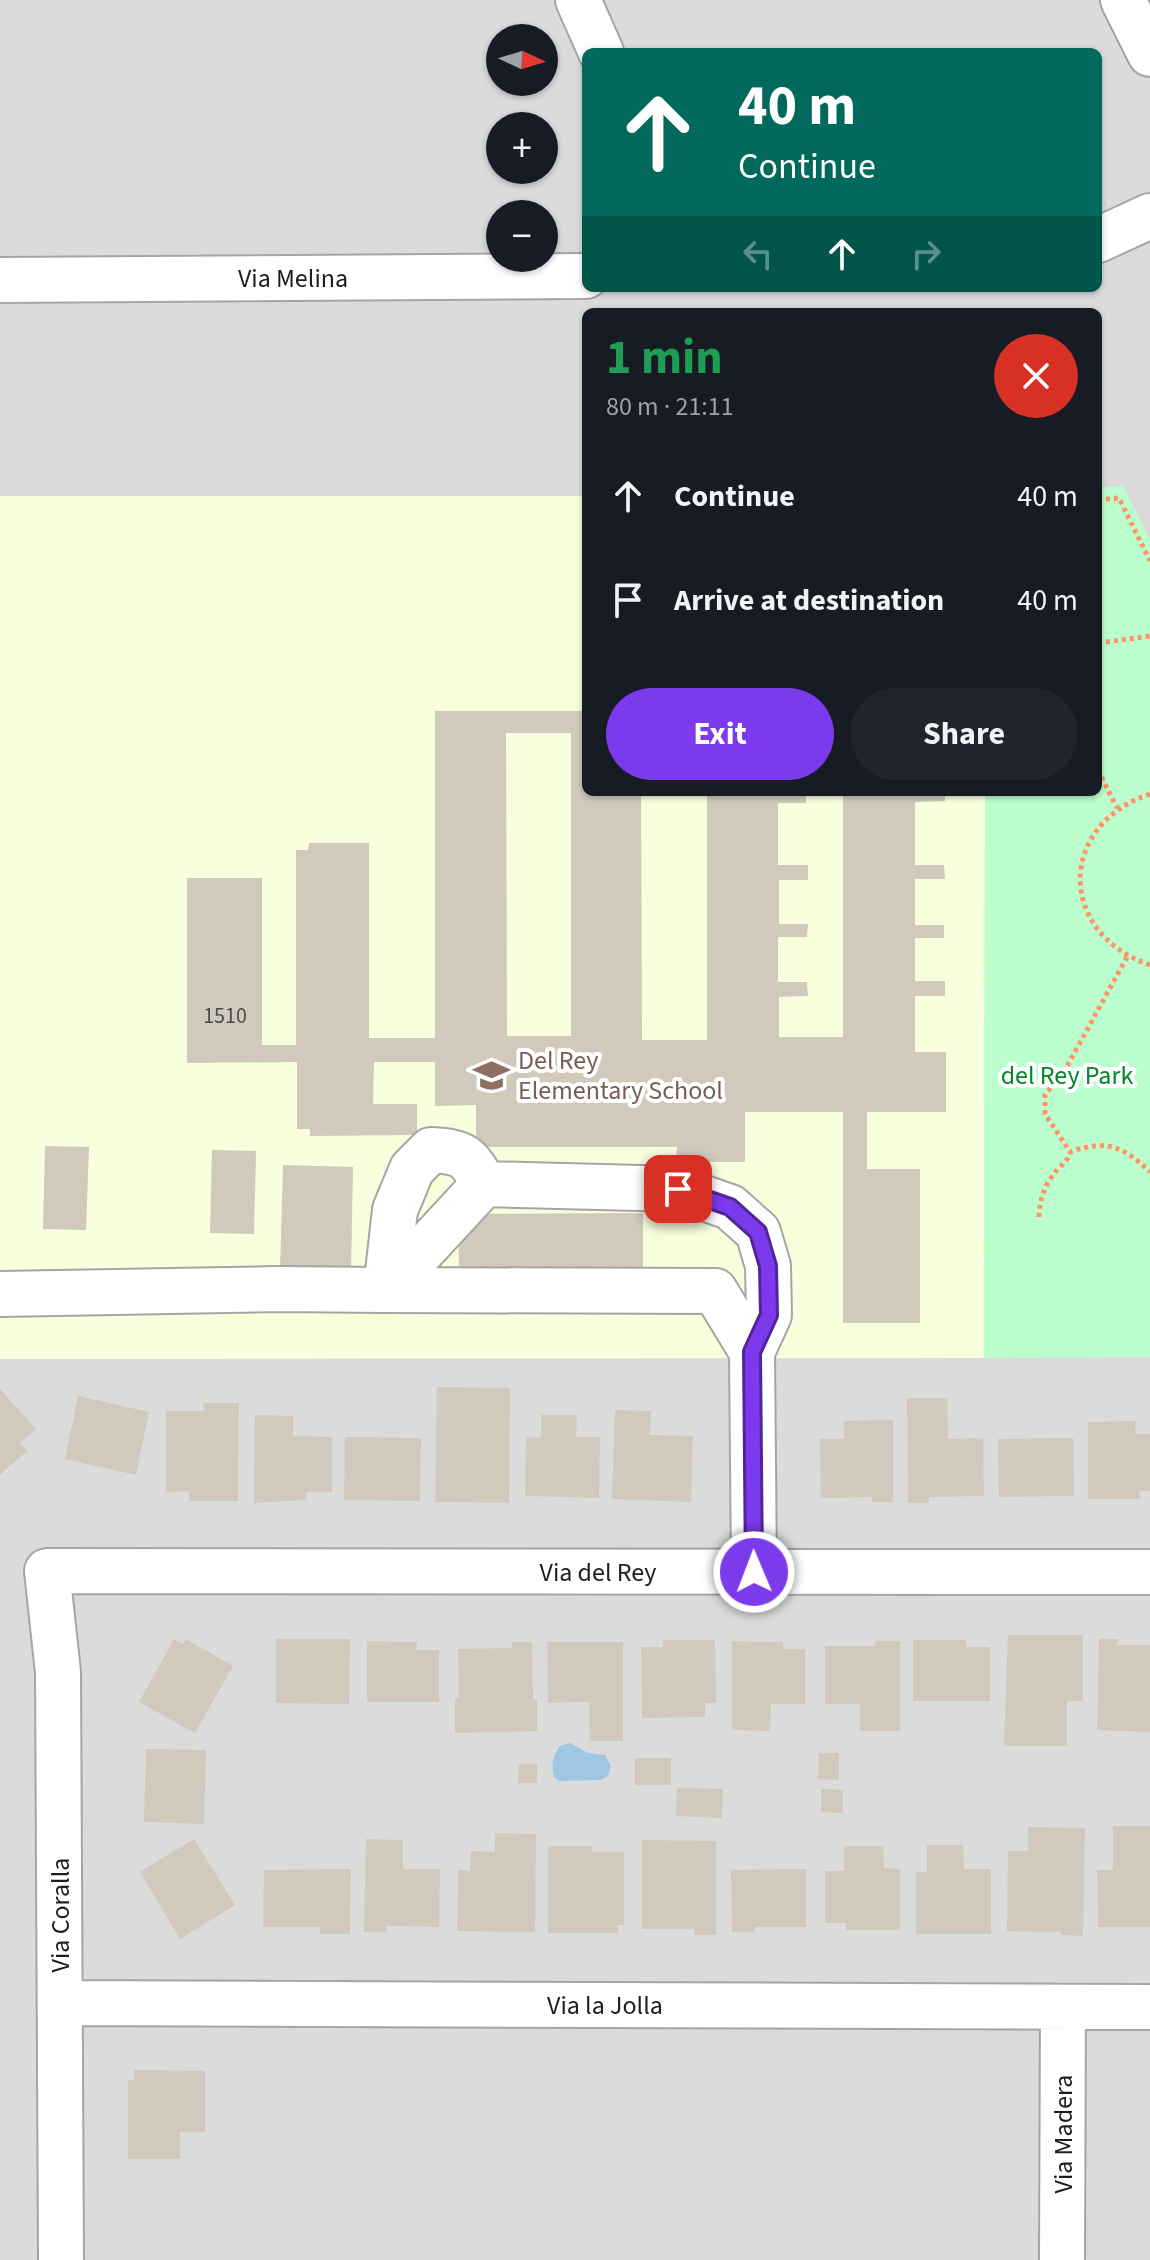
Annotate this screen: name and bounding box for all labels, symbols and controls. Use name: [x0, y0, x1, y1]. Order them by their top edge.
north arrow: [486, 24, 558, 96]
map controls: [486, 24, 558, 272]
text: 40 m: [738, 67, 856, 146]
icon: ahead: [606, 80, 710, 184]
button: +: [486, 112, 558, 184]
text: Continue: [738, 141, 876, 192]
button: −: [486, 200, 558, 272]
icon: left: [736, 232, 780, 276]
icon: ahead: [820, 232, 864, 276]
icon: right: [904, 232, 948, 276]
street label: Via Melina: [238, 260, 348, 297]
text: 1 min: [606, 324, 723, 392]
button: close: [994, 334, 1078, 418]
text: 80 m · 21:11: [606, 388, 734, 425]
icon: ahead: [606, 474, 650, 518]
text: Continue: [674, 475, 795, 518]
text: 40 m: [1017, 475, 1078, 518]
icon: arrive: [606, 578, 650, 622]
text: Arrive at destination: [674, 579, 944, 622]
text: 40 m: [1017, 579, 1078, 622]
button: Exit: [606, 688, 834, 780]
button: Share: [850, 688, 1078, 780]
house number: 1510: [203, 1000, 247, 1032]
place label: Del Rey Elementary School: [518, 1042, 723, 1109]
school or university icon: Del Rey Elementary School: [473, 1056, 511, 1094]
park label: del Rey Park: [1001, 1057, 1133, 1094]
pin: [644, 1155, 712, 1223]
icon: arrive: [656, 1167, 700, 1211]
position arrow: [712, 1530, 796, 1614]
street label: Via del Rey: [540, 1554, 656, 1591]
street label: Via Coralla: [42, 1858, 79, 1972]
street label: Via la Jolla: [547, 1987, 663, 2024]
street label: Via Madera: [1045, 2075, 1082, 2193]

